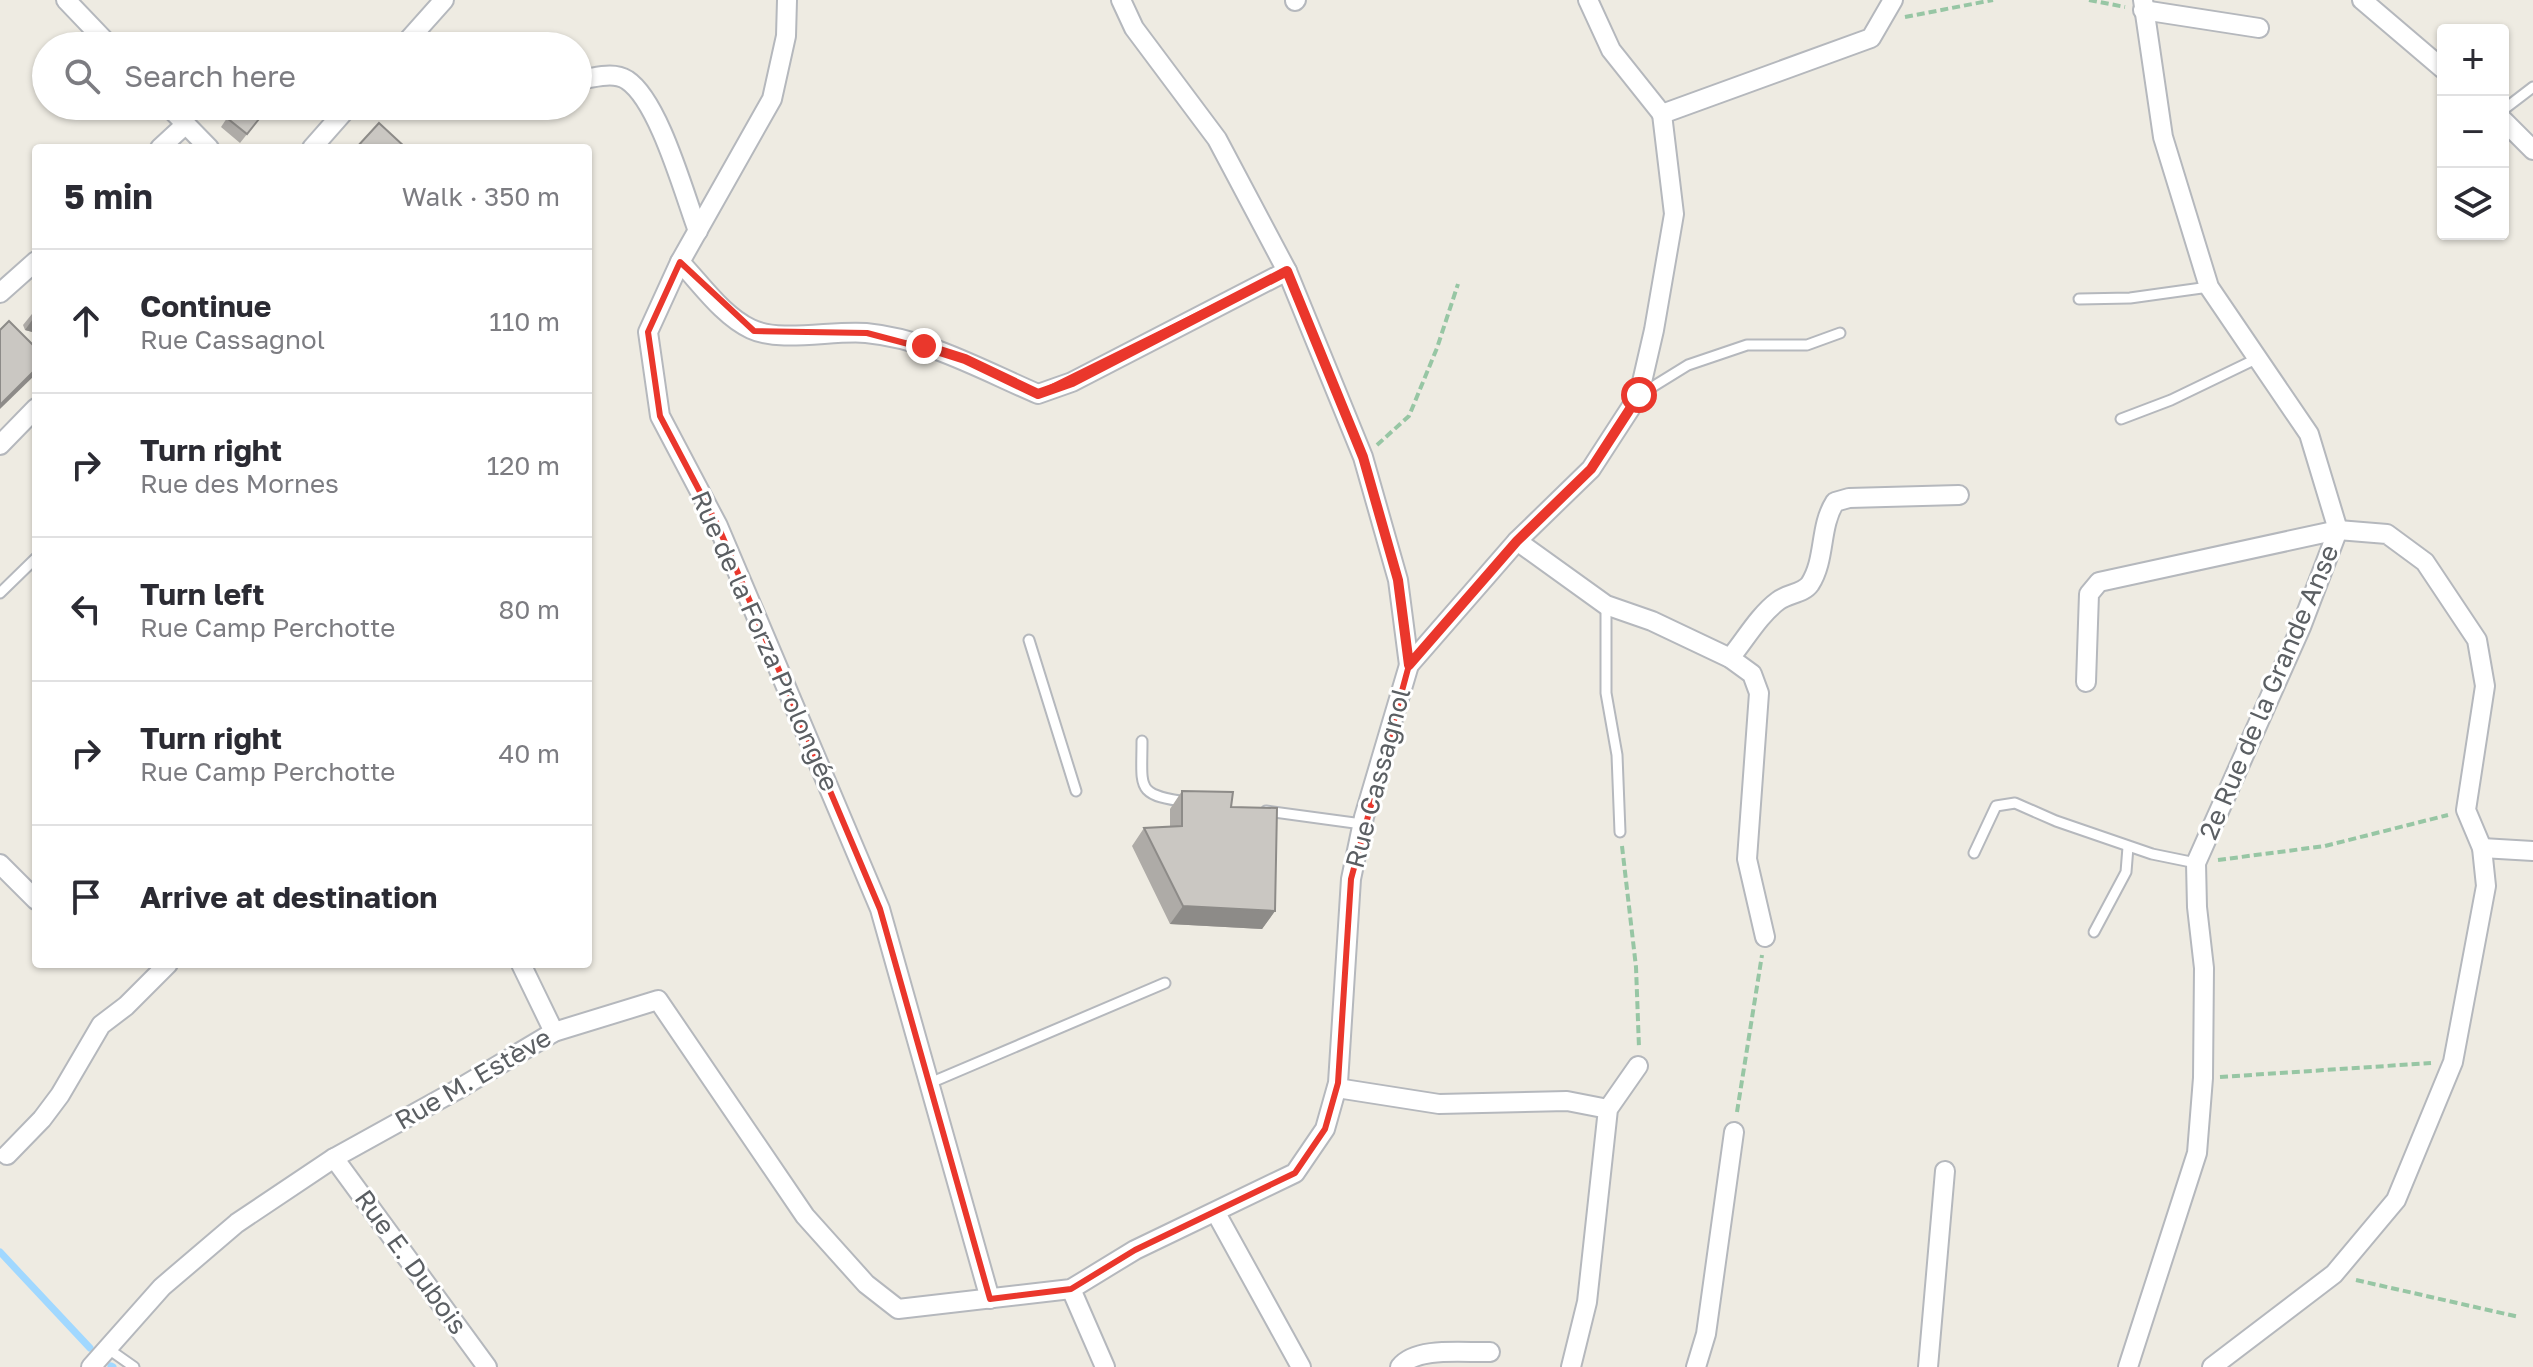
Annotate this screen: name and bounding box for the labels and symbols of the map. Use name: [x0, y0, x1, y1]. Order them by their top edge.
route end: [906, 328, 942, 364]
route start: [1621, 377, 1657, 413]
street label: Rue de la Forza Prolongée: [685, 486, 846, 796]
street label: 2e Rue de la Grande Anse: [2192, 540, 2345, 844]
street label: Rue Cassagnol: [1339, 685, 1416, 871]
street label: Rue M. Estève: [389, 1021, 556, 1136]
street label: Rue E. Dubois: [349, 1183, 474, 1340]

